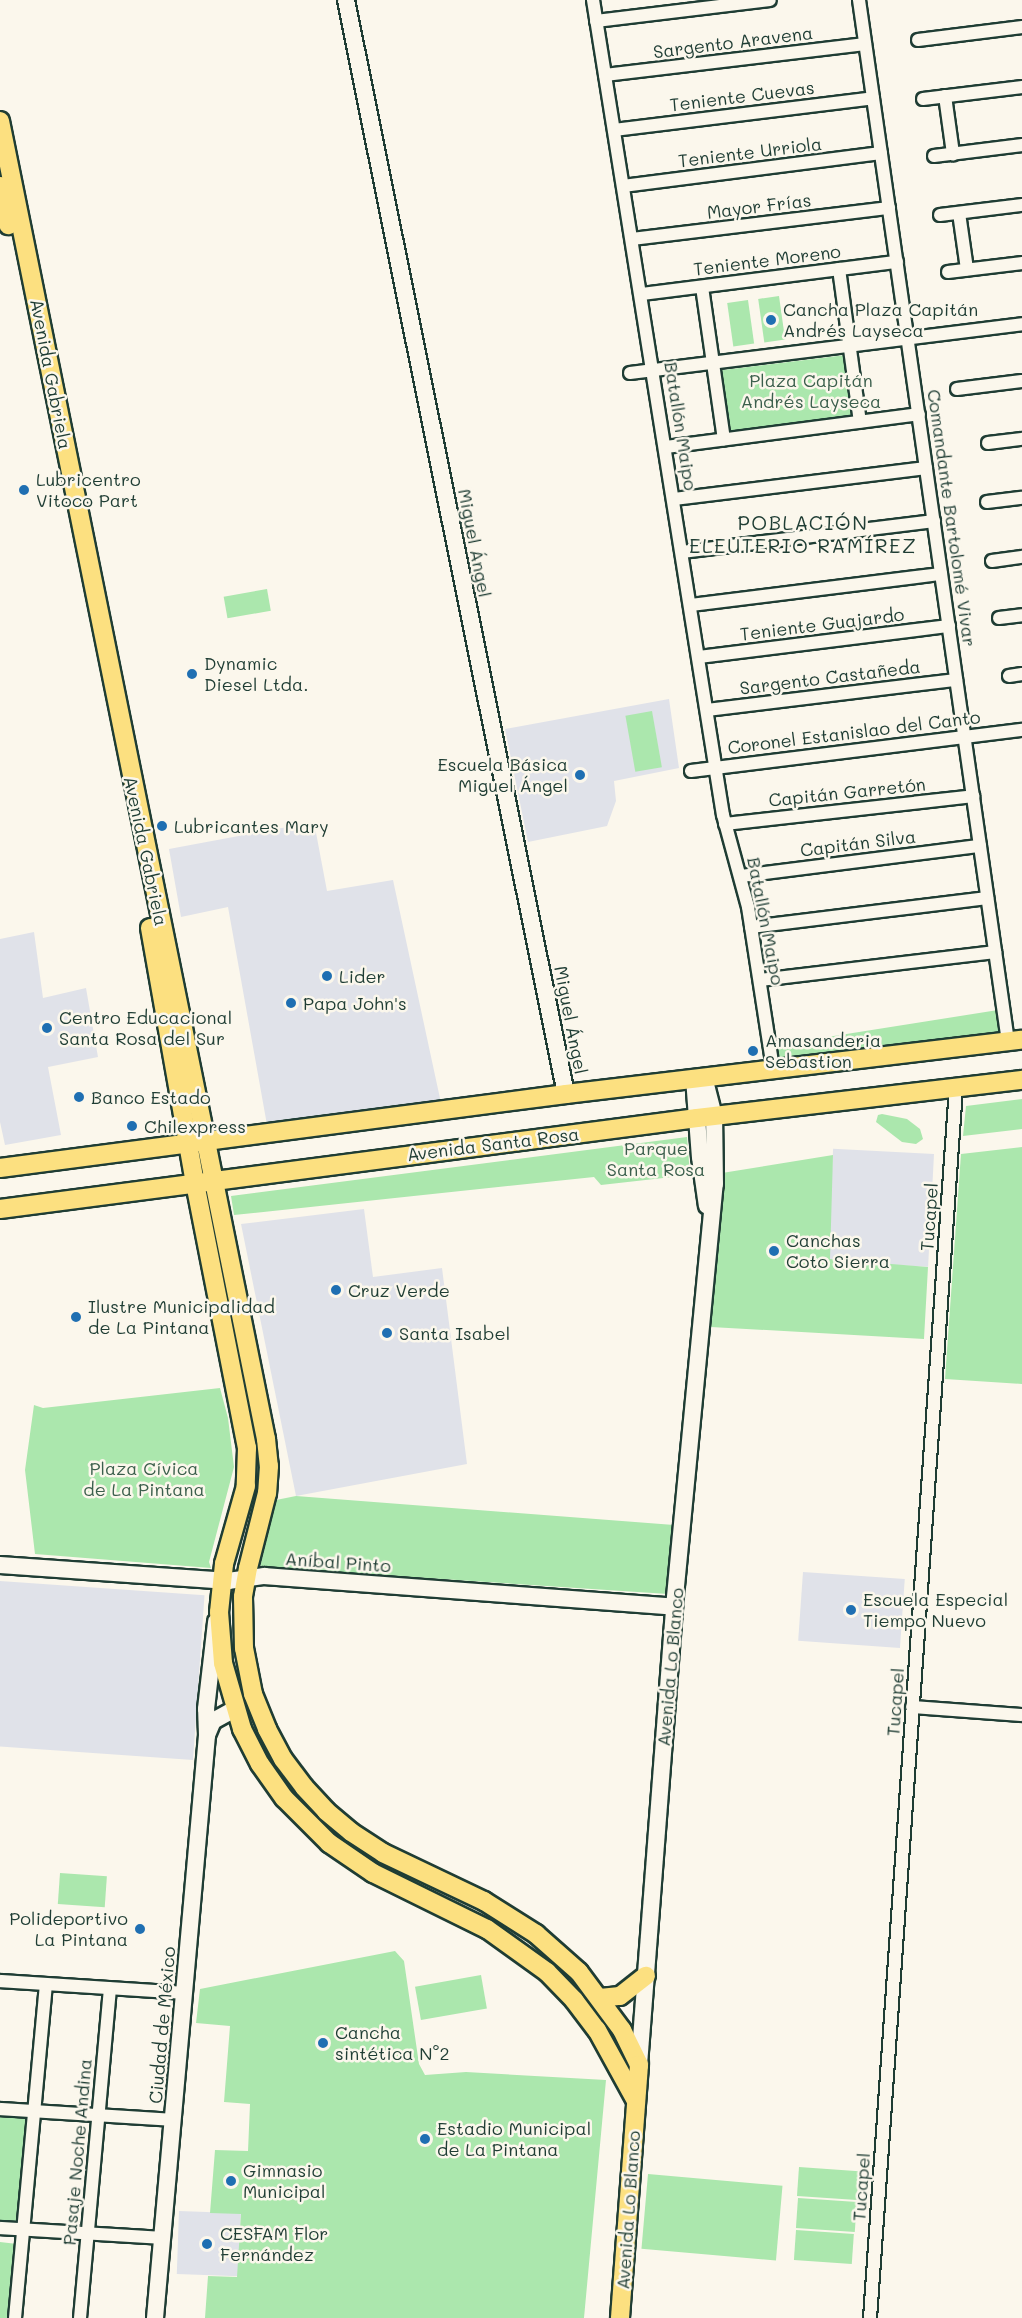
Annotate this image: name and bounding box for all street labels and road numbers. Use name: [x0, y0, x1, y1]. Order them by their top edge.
street label: Sargento Aravena: [652, 21, 814, 63]
street label: Teniente Cuevas: [668, 76, 816, 116]
street label: Teniente Urriola: [677, 132, 823, 172]
street label: Mayor Frías: [706, 189, 812, 223]
street label: Teniente Moreno: [692, 240, 842, 280]
street label: Avenida Gabriela: [26, 297, 76, 451]
street label: Batallón Maipo: [660, 360, 702, 492]
street label: Comandante Bartolomé Vivar: [923, 388, 981, 648]
street label: Miguel Ángel: [454, 487, 496, 599]
street label: Teniente Guajardo: [739, 603, 905, 645]
street label: Sargento Castañeda: [738, 655, 922, 699]
street label: Coronel Estanislao del Canto: [726, 706, 982, 758]
street label: Capitán Garretón: [767, 773, 927, 811]
street label: Avenida Gabriela: [120, 774, 172, 928]
street label: Capitán Silva: [799, 825, 917, 861]
street label: Batallón Maipo: [743, 855, 789, 987]
street label: Miguel Ángel: [550, 964, 592, 1076]
street label: Avenida Santa Rosa: [406, 1123, 580, 1165]
street label: Tucapel: [916, 1182, 942, 1252]
street label: Aníbal Pinto: [284, 1548, 392, 1576]
street label: Avenida Lo Blanco: [652, 1587, 688, 1747]
street label: Tucapel: [882, 1667, 908, 1737]
street label: Ciudad de México: [144, 1945, 180, 2105]
street label: Pasaje Noche Andina: [58, 2058, 96, 2246]
street label: Avenida Lo Blanco: [612, 2130, 644, 2290]
street label: Tucapel: [848, 2152, 874, 2222]

